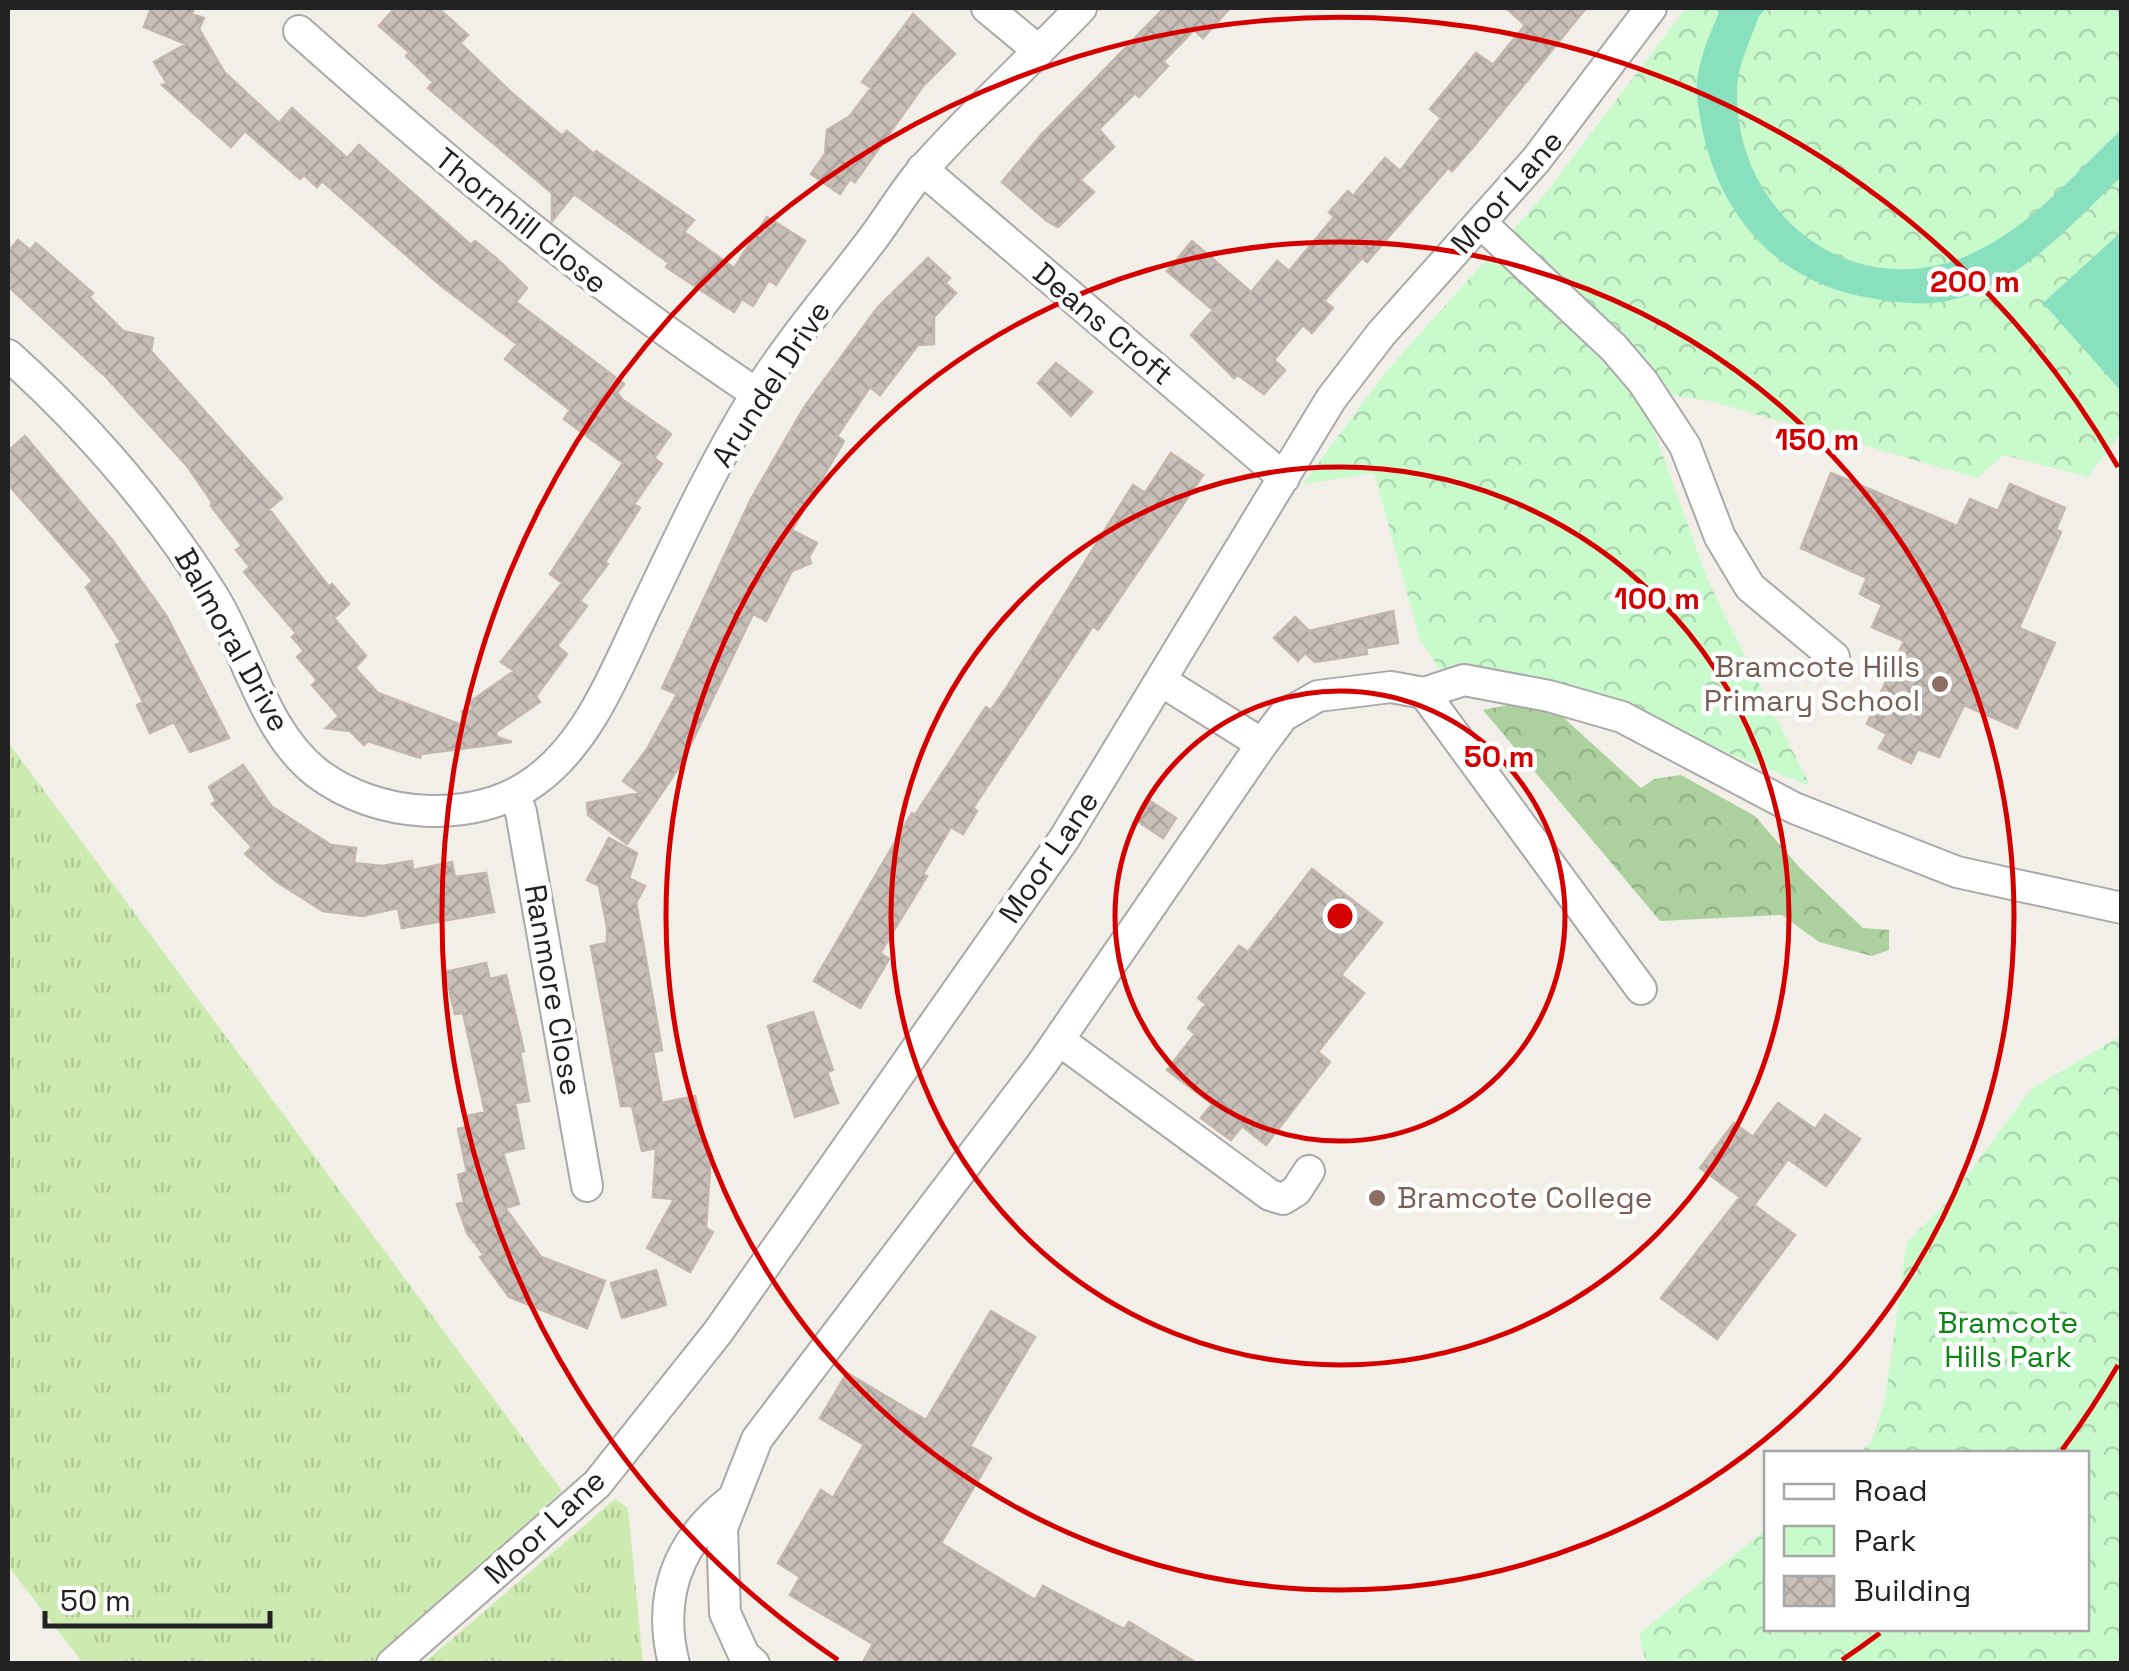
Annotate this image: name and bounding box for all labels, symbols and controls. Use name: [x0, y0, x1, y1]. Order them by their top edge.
street label: Moor Lane: [1442, 122, 1571, 262]
street label: Thornhill Close: [427, 139, 616, 302]
street label: Deans Croft: [1025, 254, 1181, 394]
text: 200 m: [1930, 262, 2020, 301]
street label: Arundel Drive: [702, 293, 839, 474]
text: 150 m: [1775, 420, 1859, 459]
street label: Balmoral Drive: [166, 541, 299, 738]
text: 100 m: [1614, 579, 1700, 618]
place label: Bramcote Hills Primary School: [1704, 647, 1920, 720]
marker: Bramcote Hills Primary School: [1929, 673, 1951, 695]
text: 50 m: [1464, 737, 1534, 776]
street label: Moor Lane: [990, 783, 1107, 931]
street label: Ranmore Close: [516, 881, 591, 1099]
centre of rings: [1322, 898, 1358, 934]
place label: Bramcote College: [1397, 1178, 1653, 1217]
marker: Bramcote College: [1366, 1187, 1388, 1209]
park label: Bramcote Hills Park: [1938, 1303, 2078, 1376]
legend: [1764, 1451, 2089, 1631]
street label: Moor Lane: [476, 1461, 613, 1593]
text: Road: [1854, 1471, 1928, 1510]
text: Park: [1854, 1521, 1916, 1560]
scale bar: [45, 1566, 270, 1628]
text: Building: [1854, 1571, 1971, 1610]
text: 50 m: [60, 1581, 131, 1620]

